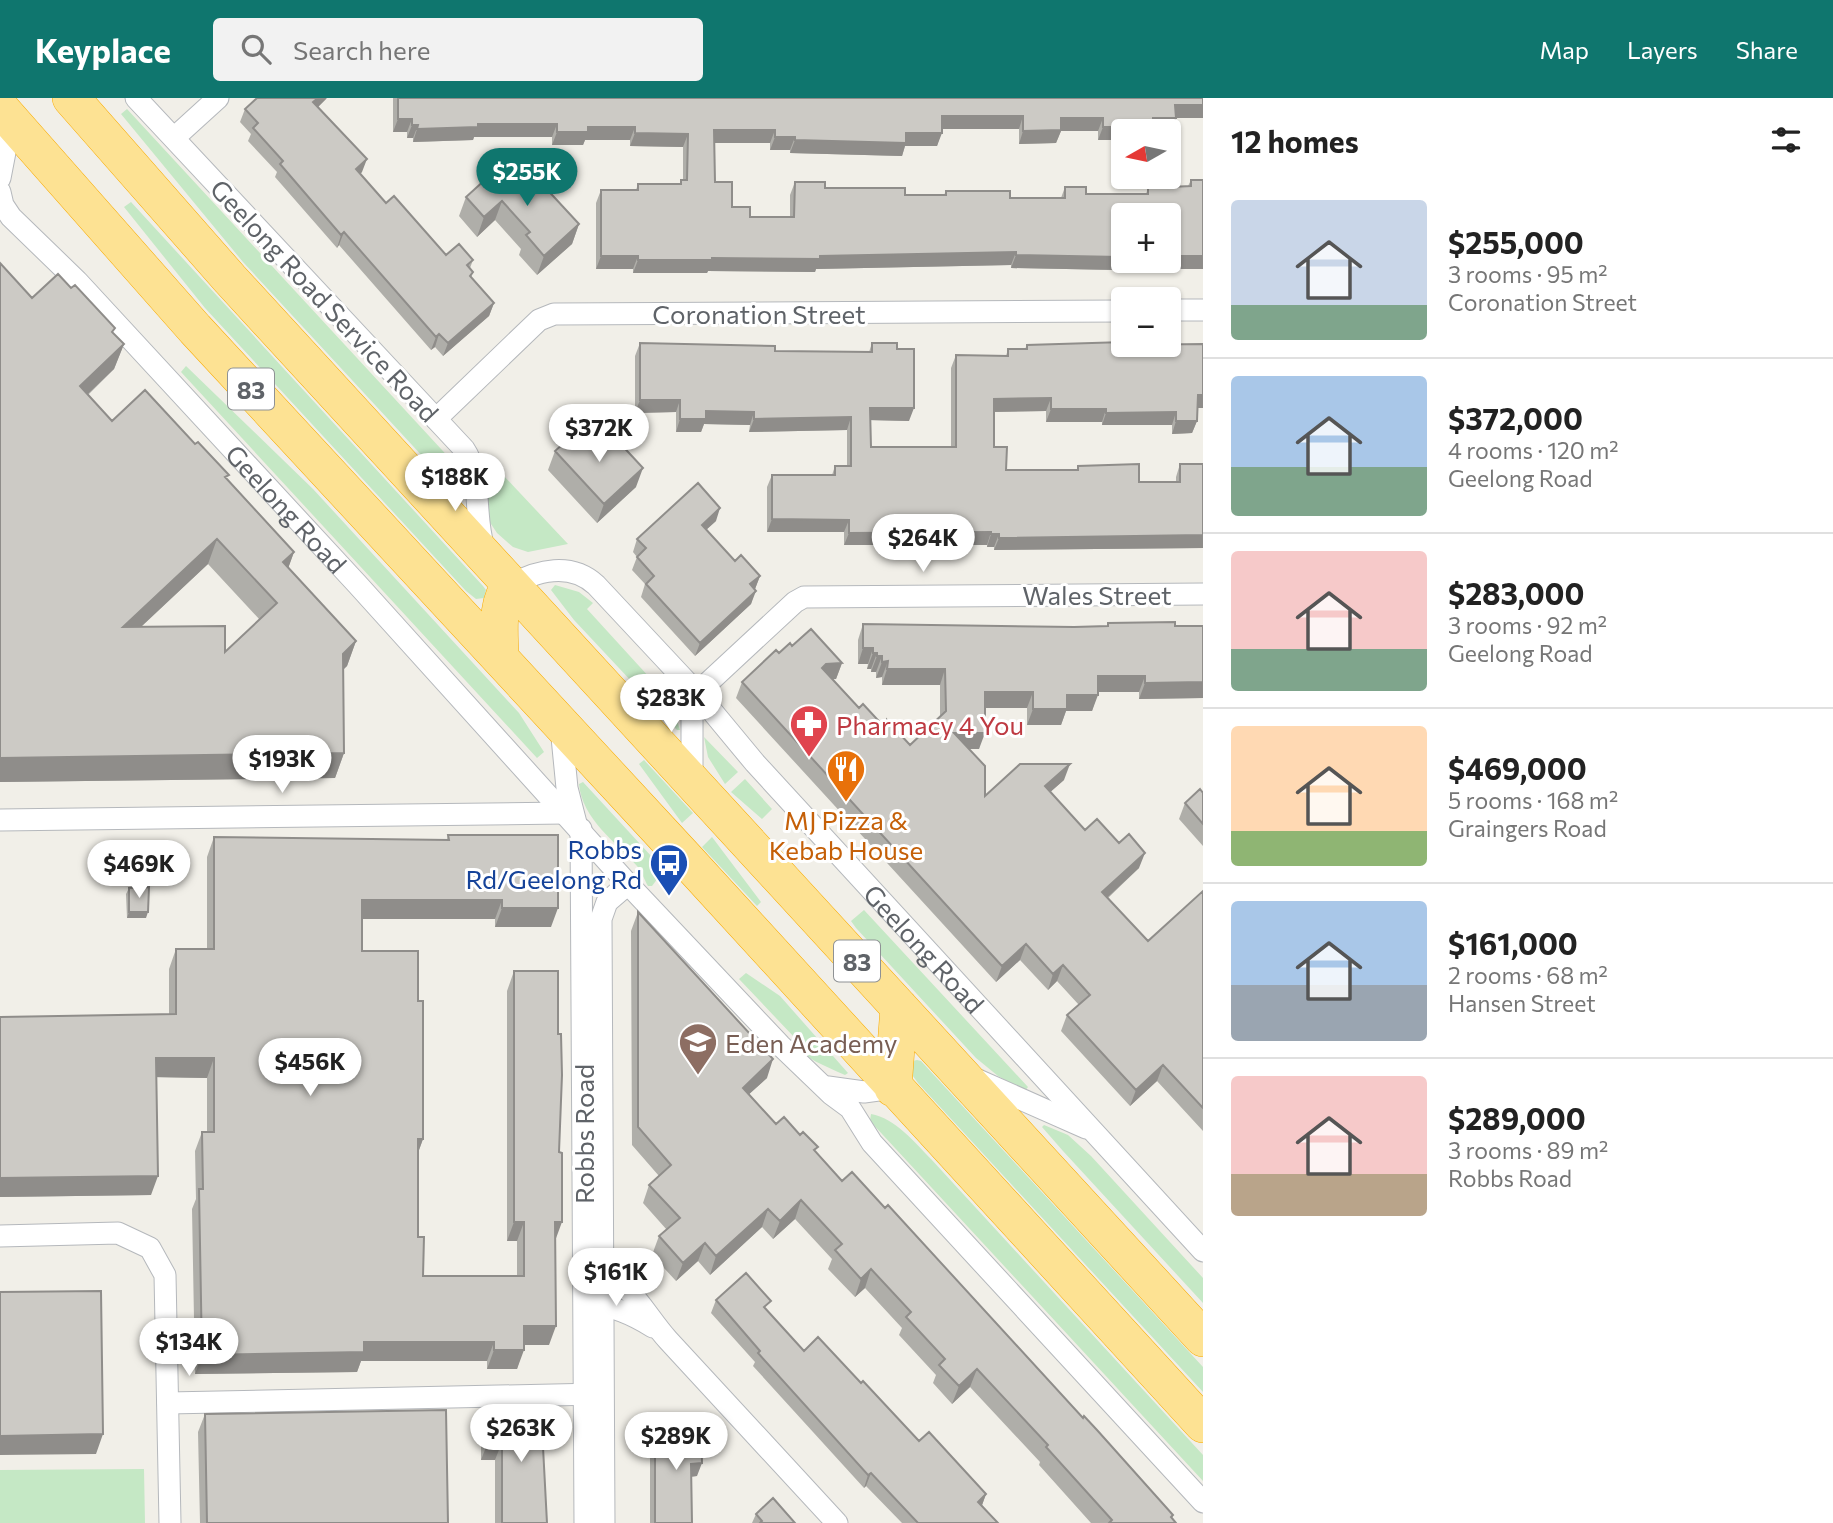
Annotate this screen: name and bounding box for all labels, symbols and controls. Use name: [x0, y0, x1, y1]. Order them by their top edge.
search box: [213, 18, 703, 81]
text: Keyplace: [35, 29, 171, 70]
icon: search: [237, 30, 275, 68]
text: Search here: [293, 34, 430, 65]
text: Map: [1540, 35, 1589, 64]
text: Layers: [1627, 35, 1698, 64]
text: Share: [1736, 35, 1798, 64]
north arrow: [1111, 119, 1181, 189]
map controls: [1111, 119, 1181, 357]
icon: filters: [1767, 121, 1805, 159]
text: 12 homes: [1231, 122, 1359, 159]
pin: $255K: [478, 148, 576, 208]
text: $255K: [492, 157, 562, 185]
street label: Geelong Road Service Road: [205, 172, 445, 428]
button: +: [1111, 203, 1181, 273]
text: $255,000: [1448, 223, 1584, 260]
icon: home: [1287, 228, 1371, 312]
text: 3 rooms · 95 m²: [1448, 260, 1607, 288]
button: −: [1111, 287, 1181, 357]
text: Coronation Street: [1448, 288, 1637, 316]
street label: Coronation Street: [652, 298, 866, 329]
road number: 83: [228, 368, 274, 410]
text: $372,000: [1448, 399, 1583, 436]
pin: $372K: [550, 404, 648, 464]
icon: home: [1287, 404, 1371, 488]
text: $372K: [565, 413, 633, 441]
text: 4 rooms · 120 m²: [1448, 436, 1619, 464]
street label: Geelong Road: [220, 438, 354, 579]
pin: $188K: [406, 454, 504, 513]
text: $188K: [421, 462, 489, 490]
text: Geelong Road: [1448, 464, 1592, 492]
pin: $264K: [874, 514, 972, 574]
text: $264K: [888, 523, 958, 551]
text: $283,000: [1448, 574, 1584, 611]
street label: Wales Street: [1022, 579, 1172, 610]
icon: home: [1287, 579, 1371, 663]
text: 3 rooms · 92 m²: [1448, 611, 1607, 639]
text: Geelong Road: [1448, 639, 1592, 667]
pin: $283K: [622, 674, 720, 734]
text: $283K: [636, 683, 706, 711]
pharmacy icon: Pharmacy 4 You: [788, 703, 830, 758]
place label: Pharmacy 4 You: [836, 709, 1024, 740]
pin: $193K: [233, 736, 331, 795]
text: $193K: [248, 744, 316, 772]
restaurant icon: MJ Pizza & Kebab House: [825, 748, 867, 803]
text: $469,000: [1448, 749, 1587, 786]
icon: home: [1287, 754, 1371, 838]
text: 5 rooms · 168 m²: [1448, 786, 1618, 814]
place label: MJ Pizza & Kebab House: [769, 804, 923, 865]
text: Graingers Road: [1448, 814, 1607, 842]
place label: Robbs Rd/Geelong Rd: [465, 833, 642, 894]
pin: $469K: [90, 840, 188, 900]
bus stop icon: Robbs Rd/Geelong Rd: [648, 842, 690, 897]
text: $469K: [103, 849, 175, 877]
street label: Geelong Road: [858, 877, 991, 1019]
text: $161,000: [1448, 924, 1578, 961]
icon: home: [1287, 929, 1371, 1013]
road number: 83: [834, 940, 880, 982]
text: 2 rooms · 68 m²: [1448, 961, 1608, 989]
text: Hansen Street: [1448, 989, 1596, 1017]
school or university icon: Eden Academy: [677, 1021, 719, 1076]
place label: Eden Academy: [725, 1027, 897, 1058]
pin: $456K: [261, 1038, 359, 1098]
text: $456K: [275, 1047, 346, 1075]
street label: Robbs Road: [568, 1064, 599, 1204]
text: $289,000: [1448, 1099, 1586, 1136]
icon: home: [1287, 1104, 1371, 1188]
text: 3 rooms · 89 m²: [1448, 1136, 1608, 1164]
text: Robbs Road: [1448, 1164, 1572, 1192]
pin: $161K: [567, 1248, 665, 1308]
text: $161K: [584, 1257, 648, 1285]
pin: $134K: [140, 1318, 238, 1378]
text: $134K: [155, 1327, 223, 1355]
pin: $263K: [472, 1404, 570, 1464]
pin: $289K: [627, 1412, 725, 1472]
text: $263K: [486, 1413, 556, 1441]
text: $289K: [641, 1421, 711, 1449]

